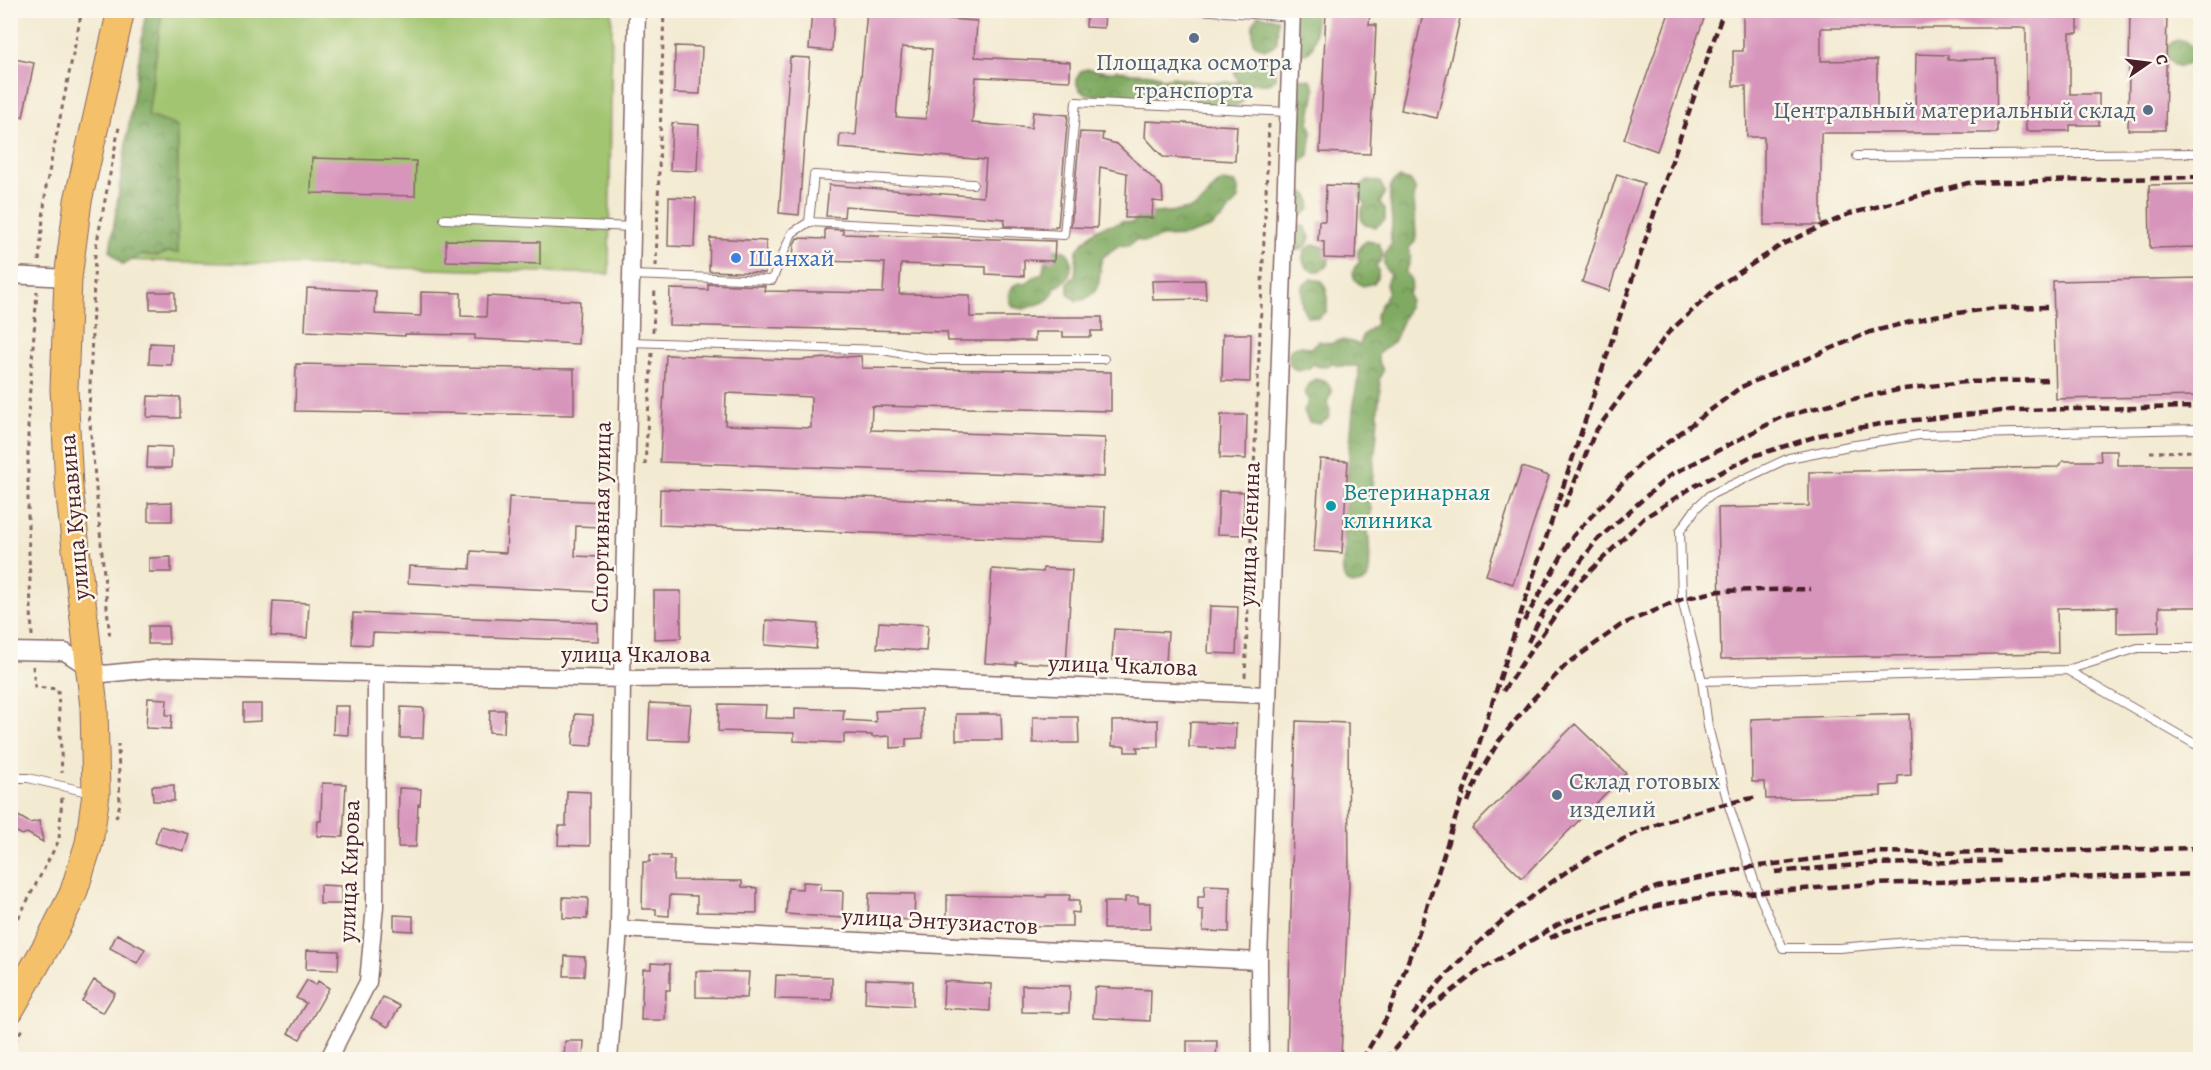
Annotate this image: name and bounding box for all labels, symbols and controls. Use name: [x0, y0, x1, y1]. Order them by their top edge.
marker: Площадка осмотра транспорта: [1187, 31, 1201, 45]
north arrow: [2118, 33, 2178, 93]
place label: Площадка осмотра транспорта: [1096, 46, 1292, 106]
text: С: [2150, 52, 2173, 67]
place label: Центральный материальный склад: [1773, 94, 2136, 126]
marker: Центральный материальный склад: [2141, 103, 2155, 117]
place label: Шанхай: [748, 242, 835, 274]
marker: Шанхай: [729, 251, 743, 265]
street label: Спортивная улица: [583, 421, 619, 613]
street label: улица Кунавина: [51, 432, 97, 603]
street label: улица Ленина: [1230, 461, 1268, 608]
place label: Ветеринарная клиника: [1343, 476, 1491, 536]
marker: Ветеринарная клиника: [1324, 499, 1338, 513]
street label: улица Чкалова: [560, 638, 711, 670]
street label: улица Чкалова: [1047, 646, 1198, 684]
place label: Склад готовых изделий: [1569, 765, 1720, 825]
marker: Склад готовых изделий: [1550, 788, 1564, 802]
street label: улица Кирова: [330, 799, 367, 944]
street label: улица Энтузиастов: [840, 900, 1039, 942]

